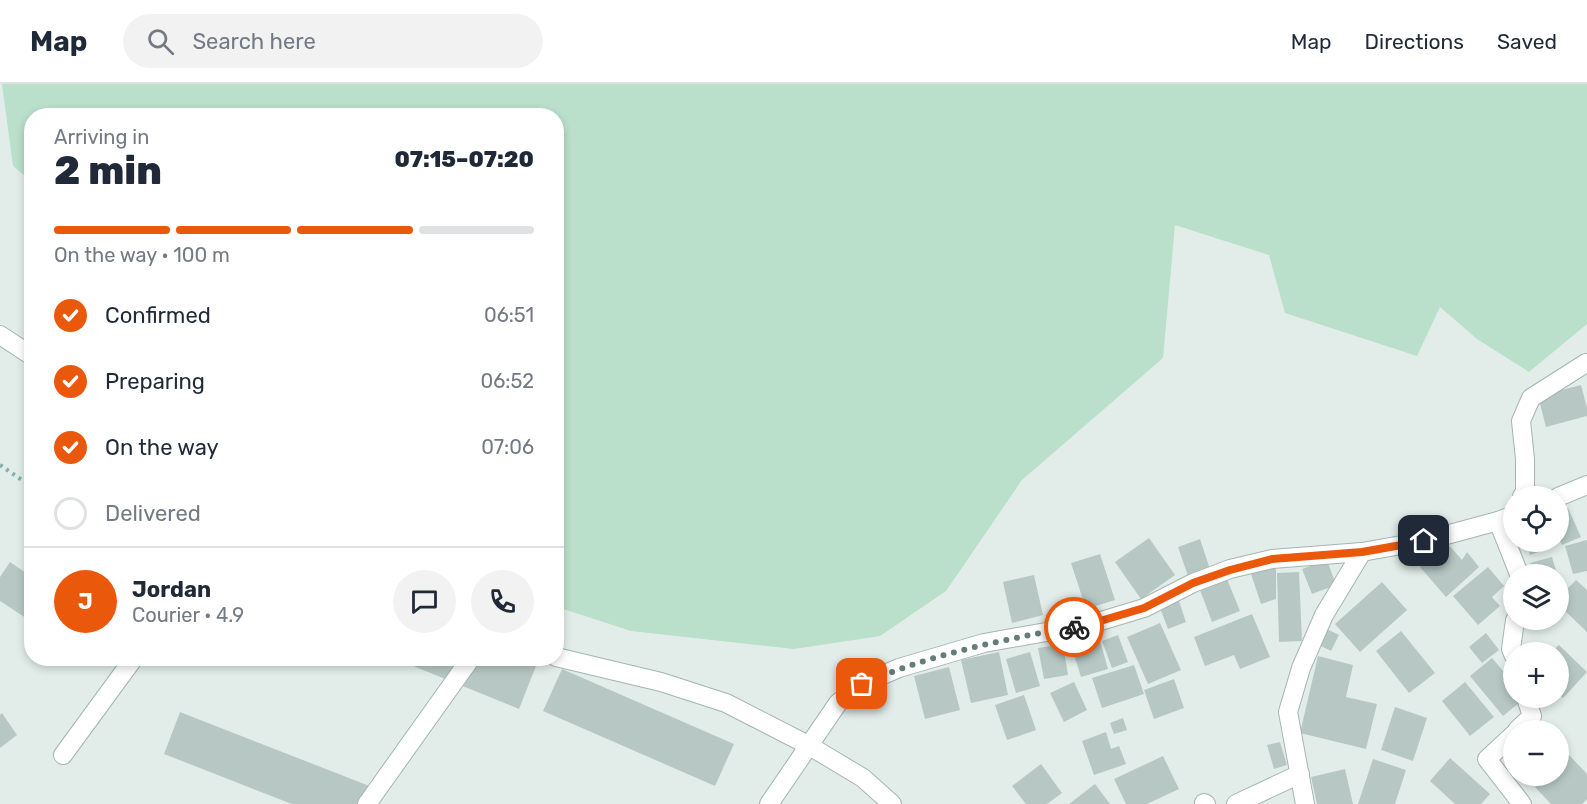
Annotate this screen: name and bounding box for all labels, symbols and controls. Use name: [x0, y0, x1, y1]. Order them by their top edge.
search box: [123, 14, 543, 68]
text: Map: [30, 25, 87, 58]
icon: search: [144, 25, 177, 58]
text: Search here: [192, 28, 316, 55]
text: Map: [1291, 29, 1332, 54]
text: Directions: [1365, 29, 1464, 54]
text: Saved: [1497, 29, 1557, 54]
text: Arriving in: [54, 125, 149, 149]
text: 07:15–07:20: [394, 146, 534, 173]
text: 2 min: [54, 148, 162, 194]
text: On the way · 100 m: [54, 243, 230, 267]
icon: check: [54, 299, 87, 332]
text: Confirmed: [105, 302, 211, 329]
text: 06:51: [484, 303, 534, 327]
icon: check: [54, 365, 87, 398]
text: Preparing: [105, 368, 205, 395]
text: 06:52: [481, 369, 534, 393]
icon: check: [54, 431, 87, 464]
text: On the way: [105, 434, 219, 461]
text: 07:06: [481, 435, 534, 459]
map controls: [1503, 486, 1569, 786]
button: locate: [1503, 486, 1569, 552]
text: Delivered: [105, 500, 201, 527]
pin: [1398, 515, 1449, 566]
icon: home: [1407, 524, 1440, 557]
button: layers: [1503, 564, 1569, 630]
button: chat: [393, 570, 456, 633]
button: phone: [471, 570, 534, 633]
text: Jordan: [132, 576, 211, 603]
text: J: [78, 588, 93, 615]
courier: [1044, 597, 1104, 657]
text: Courier · 4.9: [132, 603, 244, 627]
icon: bike: [1058, 611, 1091, 644]
button: +: [1503, 642, 1569, 708]
pin: [836, 658, 887, 709]
icon: bag: [845, 667, 878, 700]
button: −: [1503, 720, 1569, 786]

